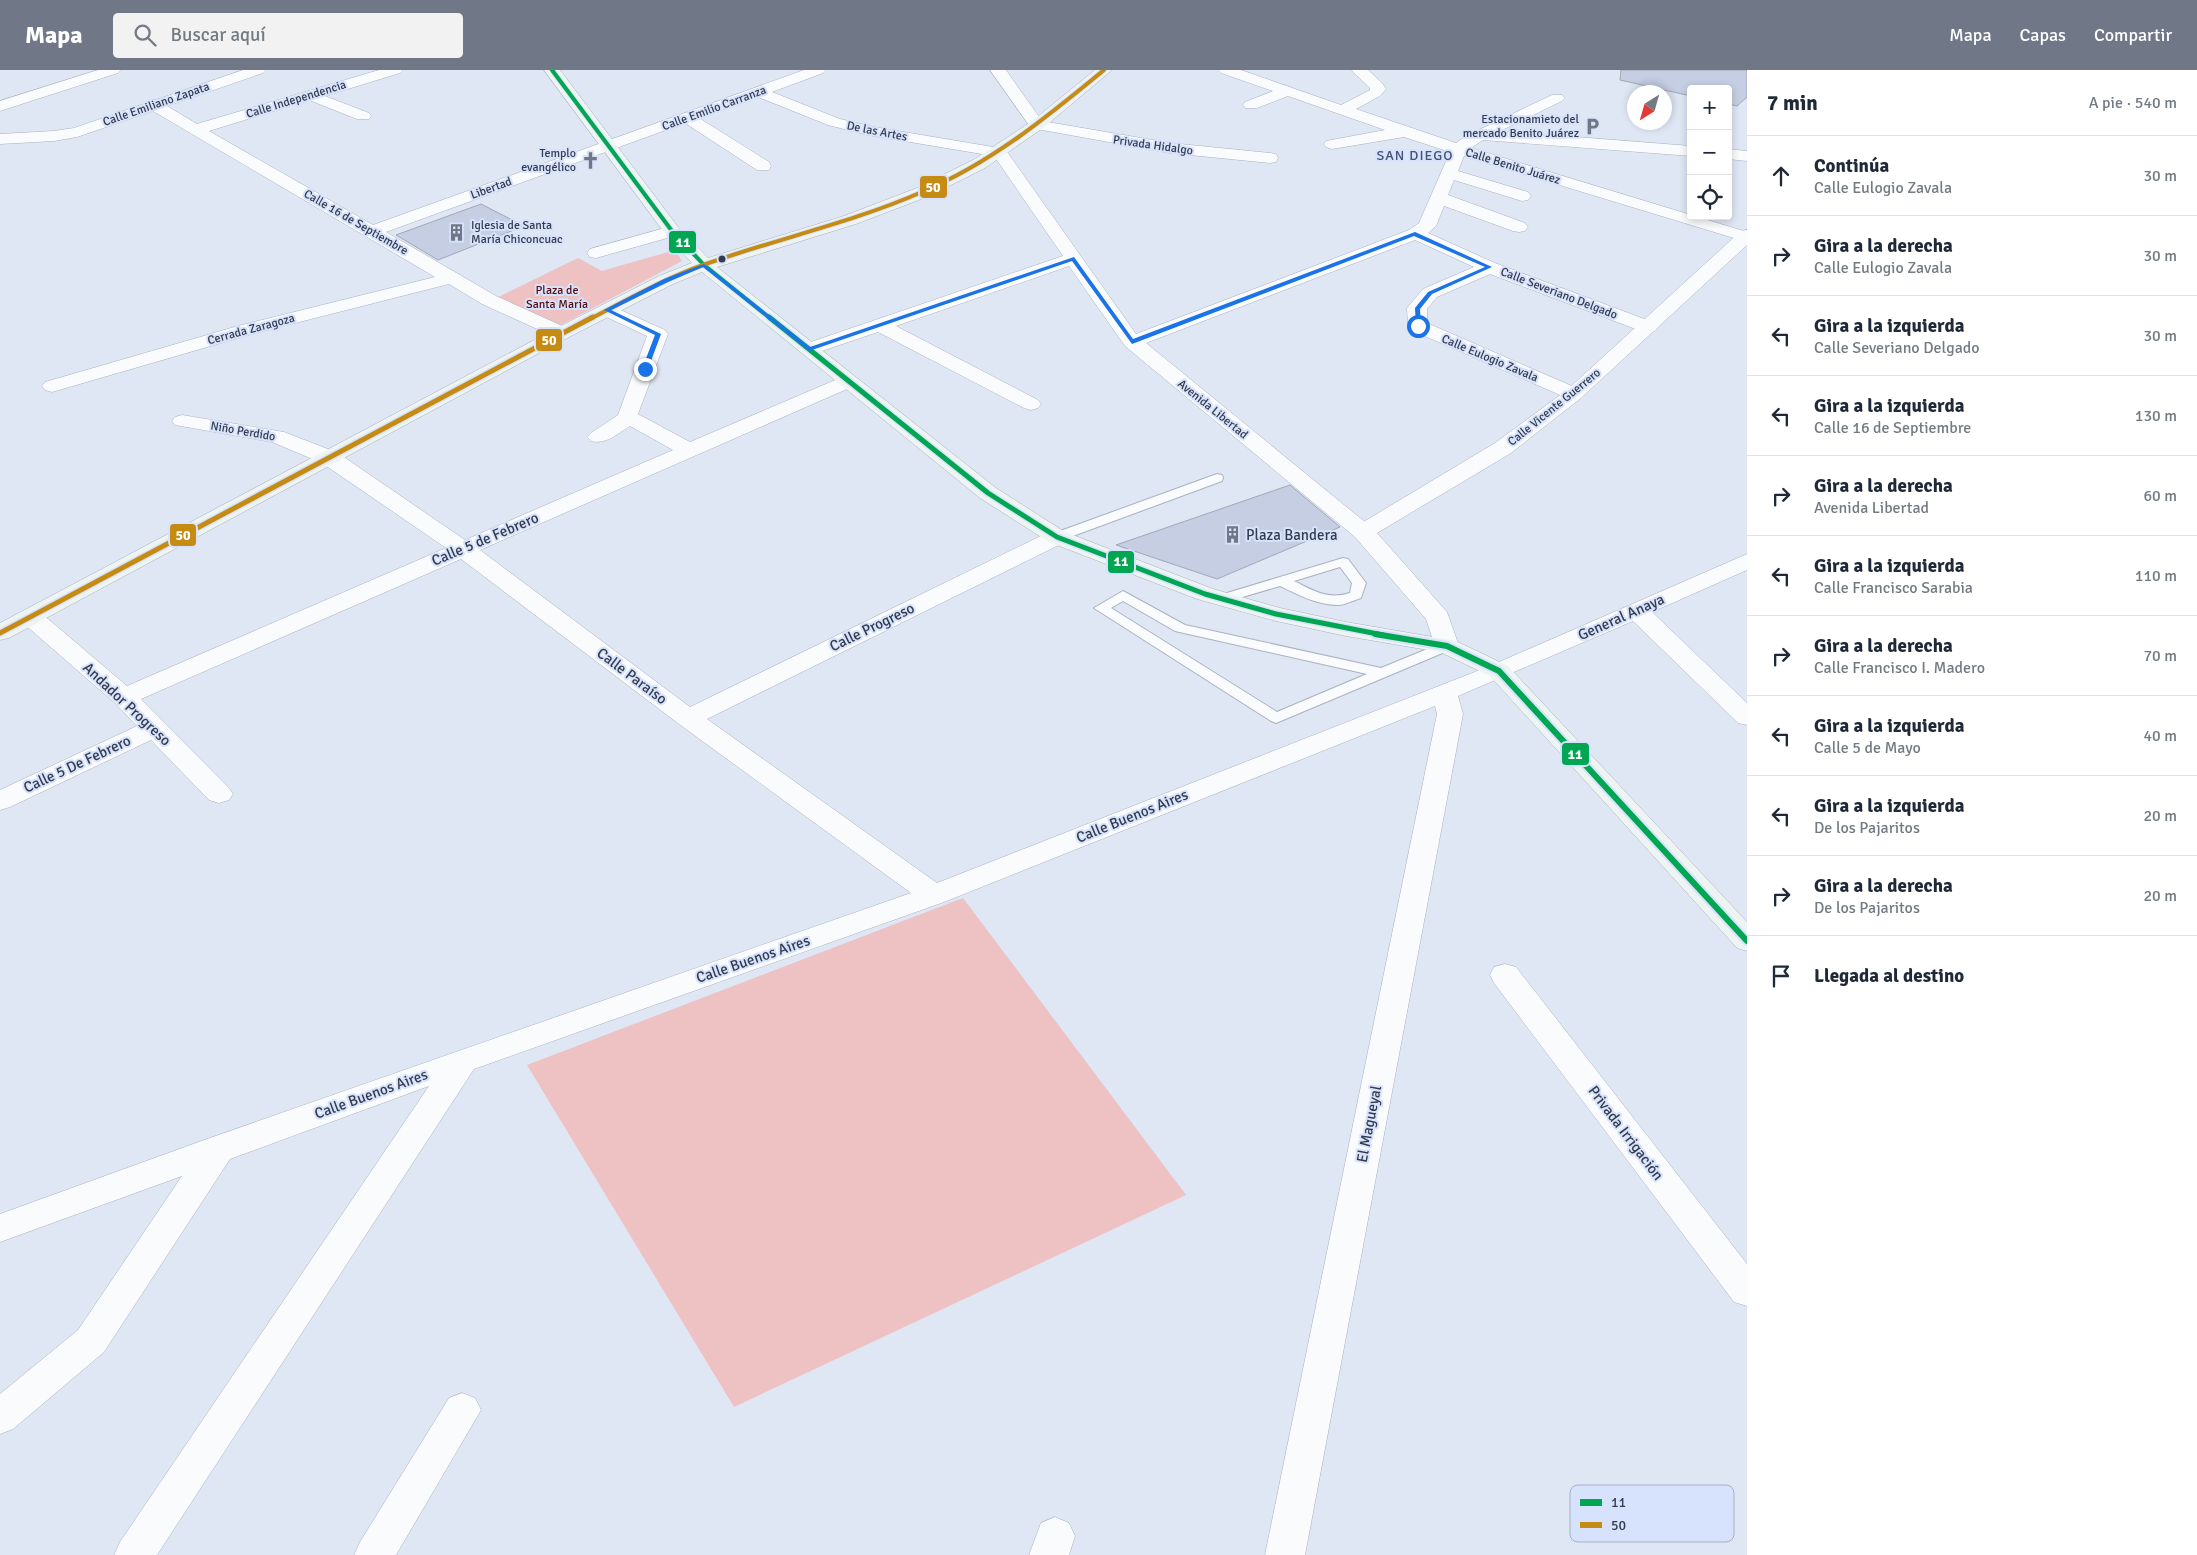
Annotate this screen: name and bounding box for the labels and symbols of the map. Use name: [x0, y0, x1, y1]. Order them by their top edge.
street label: Calle Independencia: [244, 77, 348, 122]
street label: Calle Emiliano Zapata: [101, 79, 211, 130]
street label: Calle Emilio Carranza: [660, 83, 768, 134]
north arrow: [1627, 85, 1672, 130]
place label: Estacionamieto del mercado Benito Juárez: [1463, 112, 1579, 141]
parking icon: Estacionamieto del mercado Benito Juárez: [1583, 116, 1603, 136]
street label: De las Artes: [845, 118, 908, 145]
street label: Privada Hidalgo: [1112, 132, 1194, 159]
street label: Calle Benito Juárez: [1464, 145, 1562, 188]
place label: Templo evangélico: [521, 146, 576, 175]
district label: SAN DIEGO: [1376, 147, 1454, 164]
church icon: Templo evangélico: [580, 150, 600, 170]
street label: Libertad: [468, 174, 514, 203]
line badge: 50: [919, 175, 948, 199]
text: 50: [925, 179, 941, 196]
street label: Calle 16 de Septiembre: [301, 186, 411, 258]
place label: Iglesia de Santa María Chiconcuac: [471, 218, 563, 247]
building icon: Iglesia de Santa María Chiconcuac: [447, 222, 467, 242]
line badge: 11: [668, 230, 697, 254]
text: 11: [675, 234, 691, 251]
unlabelled marker: [717, 254, 727, 264]
street label: Calle Severiano Delgado: [1498, 264, 1619, 323]
park label: Plaza de Santa María: [526, 283, 588, 312]
street label: Cerrada Zaragoza: [206, 311, 296, 348]
route start: [1407, 315, 1430, 338]
line badge: 50: [535, 328, 563, 352]
street label: Calle Eulogio Zavala: [1439, 331, 1540, 386]
text: 50: [541, 332, 557, 349]
route end: [634, 358, 657, 381]
street label: Calle Vicente Guerrero: [1505, 365, 1604, 449]
street label: Avenida Libertad: [1174, 376, 1251, 442]
street label: Niño Perdido: [209, 418, 277, 445]
street label: Calle 5 de Febrero: [429, 508, 541, 570]
line badge: 50: [169, 523, 197, 547]
building icon: Plaza Bandera: [1222, 525, 1242, 545]
place label: Plaza Bandera: [1246, 526, 1337, 544]
text: 50: [175, 527, 191, 544]
line badge: 11: [1107, 550, 1135, 574]
text: 11: [1113, 553, 1129, 570]
street label: General Anaya: [1575, 590, 1667, 644]
street label: Calle Progreso: [827, 599, 918, 655]
street label: Calle Paraíso: [593, 644, 671, 708]
street label: Andador Progreso: [79, 659, 175, 750]
street label: Calle 5 De Febrero: [20, 731, 134, 797]
line badge: 11: [1561, 742, 1590, 766]
text: 11: [1567, 746, 1583, 763]
street label: Calle Buenos Aires: [1073, 785, 1191, 847]
street label: Calle Buenos Aires: [694, 931, 813, 987]
street label: Calle Buenos Aires: [312, 1065, 430, 1123]
street label: Privada Irrigación: [1585, 1082, 1667, 1184]
street label: El Magueyal: [1353, 1084, 1385, 1164]
legend: [1570, 1485, 1734, 1542]
text: 11: [1611, 1494, 1626, 1511]
text: 50: [1611, 1517, 1626, 1534]

